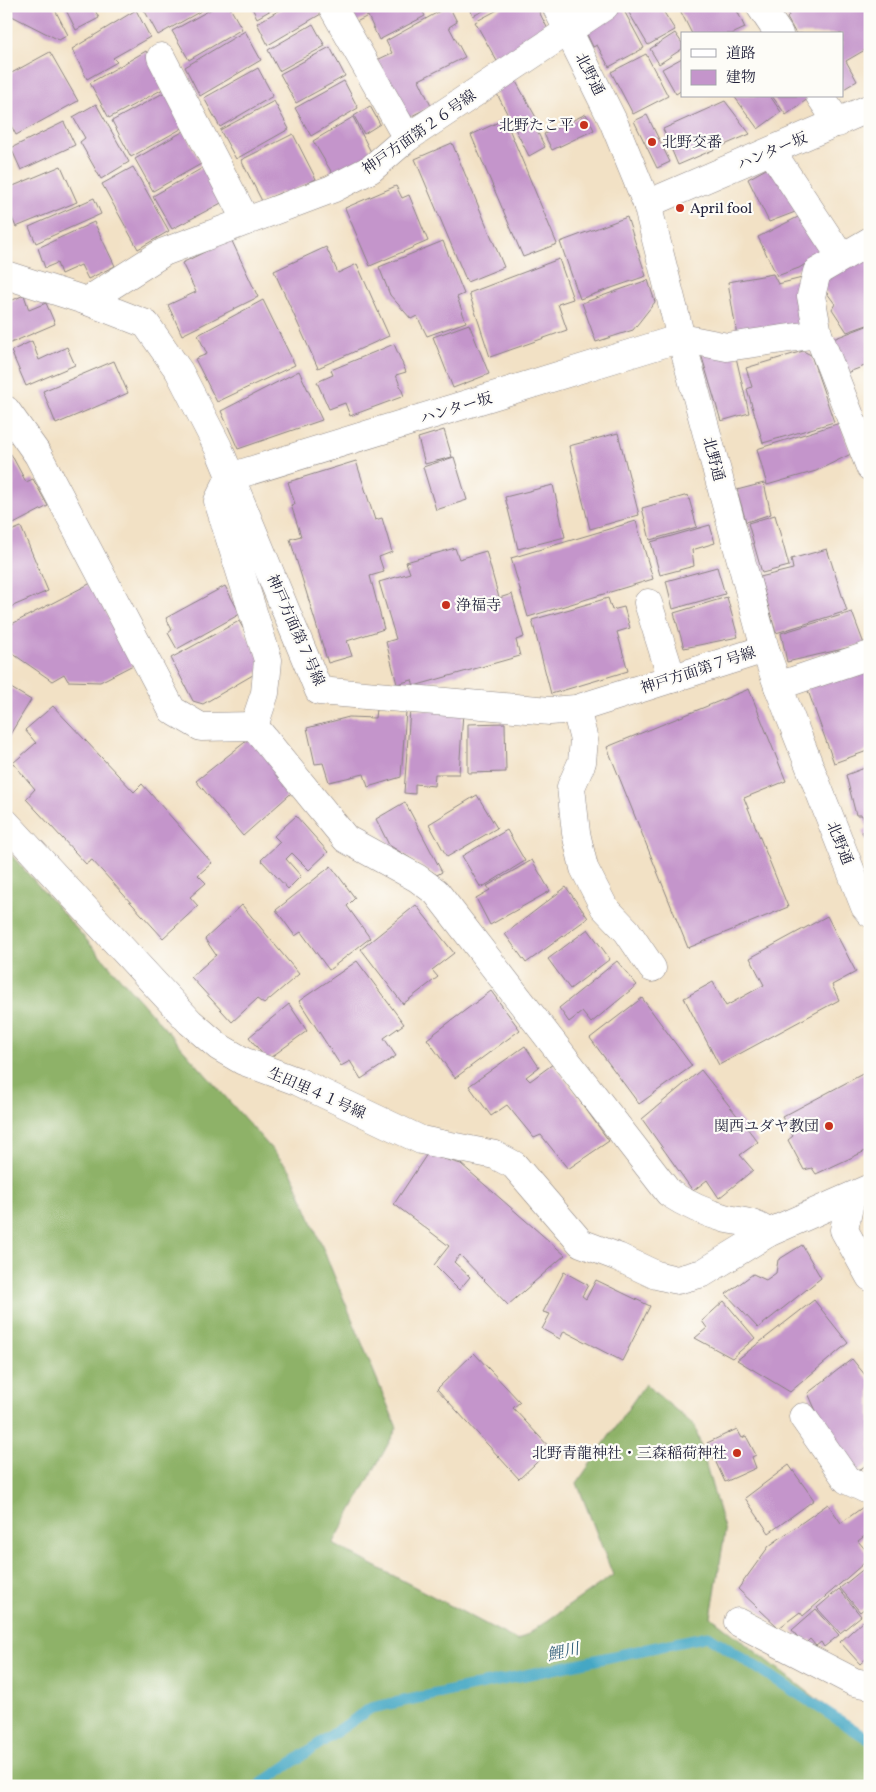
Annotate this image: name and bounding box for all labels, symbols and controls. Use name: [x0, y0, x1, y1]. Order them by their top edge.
legend: [681, 32, 844, 98]
text: 道路: [726, 44, 756, 65]
street label: 北野通: [569, 50, 608, 100]
text: 建物: [726, 68, 756, 89]
street label: 神戸方面第２６号線: [359, 86, 481, 181]
place label: 北野たこ平: [499, 116, 574, 137]
marker: 北野たこ平: [578, 119, 590, 131]
street label: ハンター坂: [734, 128, 811, 177]
place label: 北野交番: [662, 133, 722, 154]
marker: 北野交番: [646, 136, 658, 148]
place label: April fool: [690, 199, 752, 220]
marker: April fool: [674, 202, 686, 214]
street label: ハンター坂: [418, 389, 495, 430]
street label: 北野通: [697, 435, 729, 484]
street label: 神戸方面第７号線: [261, 572, 329, 690]
place label: 浄福寺: [456, 596, 501, 617]
marker: 浄福寺: [440, 599, 452, 611]
street label: 神戸方面第７号線: [638, 643, 759, 700]
street label: 北野通: [820, 819, 857, 868]
street label: 生田里４１号線: [264, 1063, 369, 1125]
place label: 関西ユダヤ教団: [714, 1117, 819, 1138]
marker: 関西ユダヤ教団: [823, 1120, 835, 1132]
place label: 北野青龍神社・三森稲荷神社: [532, 1444, 727, 1465]
marker: 北野青龍神社・三森稲荷神社: [731, 1447, 743, 1459]
water label: 鯉川: [545, 1638, 583, 1667]

